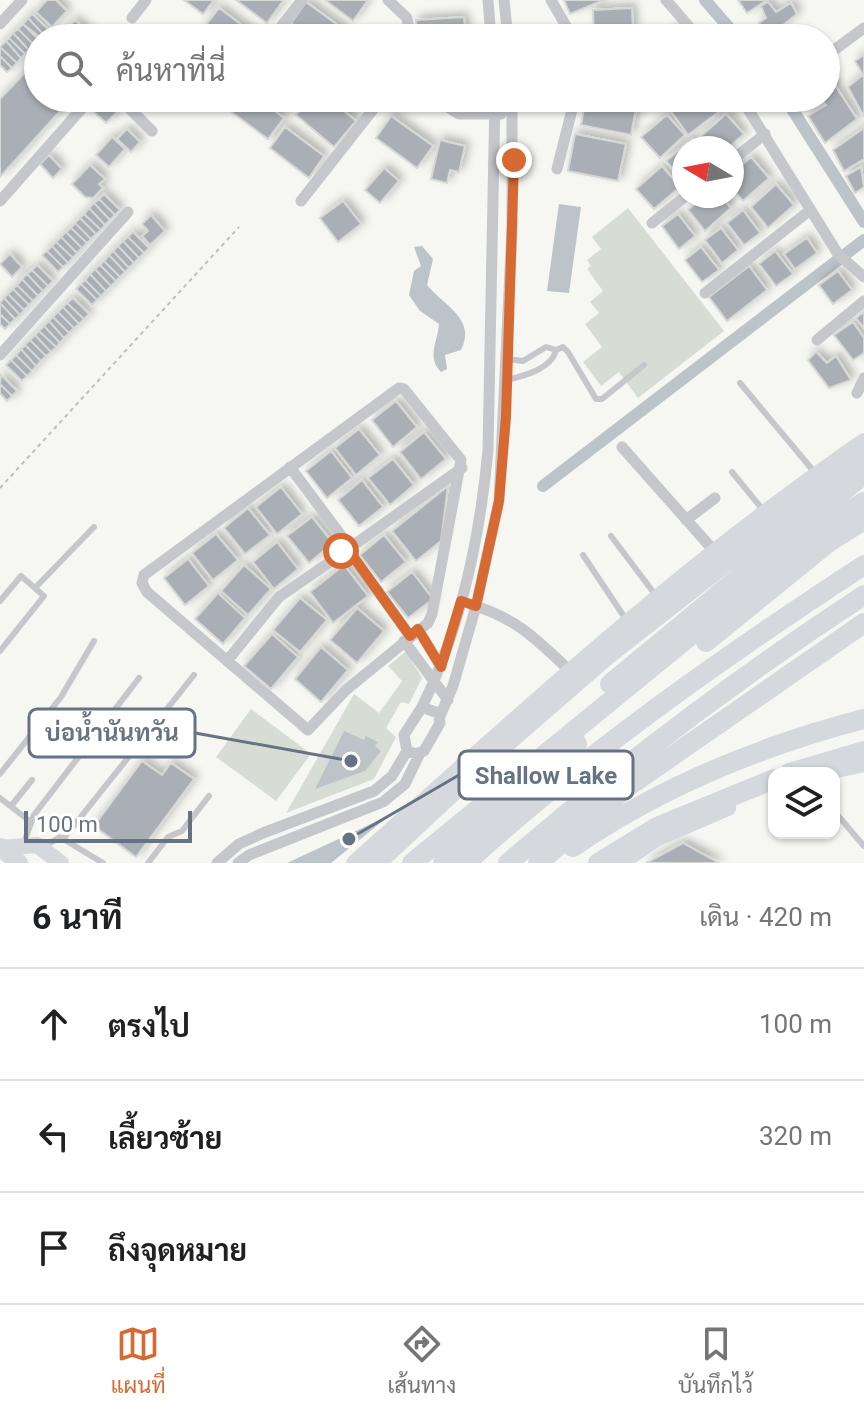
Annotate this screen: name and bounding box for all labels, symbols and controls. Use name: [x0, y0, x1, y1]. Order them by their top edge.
search box: [24, 24, 840, 112]
icon: search: [52, 46, 96, 90]
text: ค้นหาที่นี่: [116, 53, 226, 88]
north arrow: [672, 136, 744, 208]
route end: [496, 142, 532, 178]
route start: [323, 533, 359, 569]
callout: บ่อน้ำนันทวัน: [29, 709, 195, 757]
text: บ่อน้ำนันทวัน: [45, 711, 179, 747]
callout: Shallow Lake: [459, 751, 633, 799]
text: Shallow Lake: [475, 762, 617, 790]
map controls: [768, 767, 840, 839]
button: layers: [768, 767, 840, 839]
scale bar: [24, 807, 192, 843]
text: 100 m: [36, 812, 98, 837]
text: 6 นาที: [32, 897, 122, 937]
text: เดิน · 420 m: [699, 902, 832, 932]
icon: ahead: [32, 1002, 76, 1046]
text: ตรงไป: [108, 1009, 190, 1044]
text: 100 m: [759, 1009, 832, 1039]
icon: left: [32, 1114, 76, 1158]
text: เลี้ยวซ้าย: [108, 1121, 222, 1156]
text: 320 m: [759, 1121, 832, 1151]
icon: arrive: [32, 1226, 76, 1270]
text: ถึงจุดหมาย: [108, 1233, 247, 1268]
tab: แผนที่: [111, 1322, 166, 1398]
tab: เส้นทาง: [387, 1322, 456, 1398]
tab: บันทึกไว้: [678, 1322, 753, 1398]

